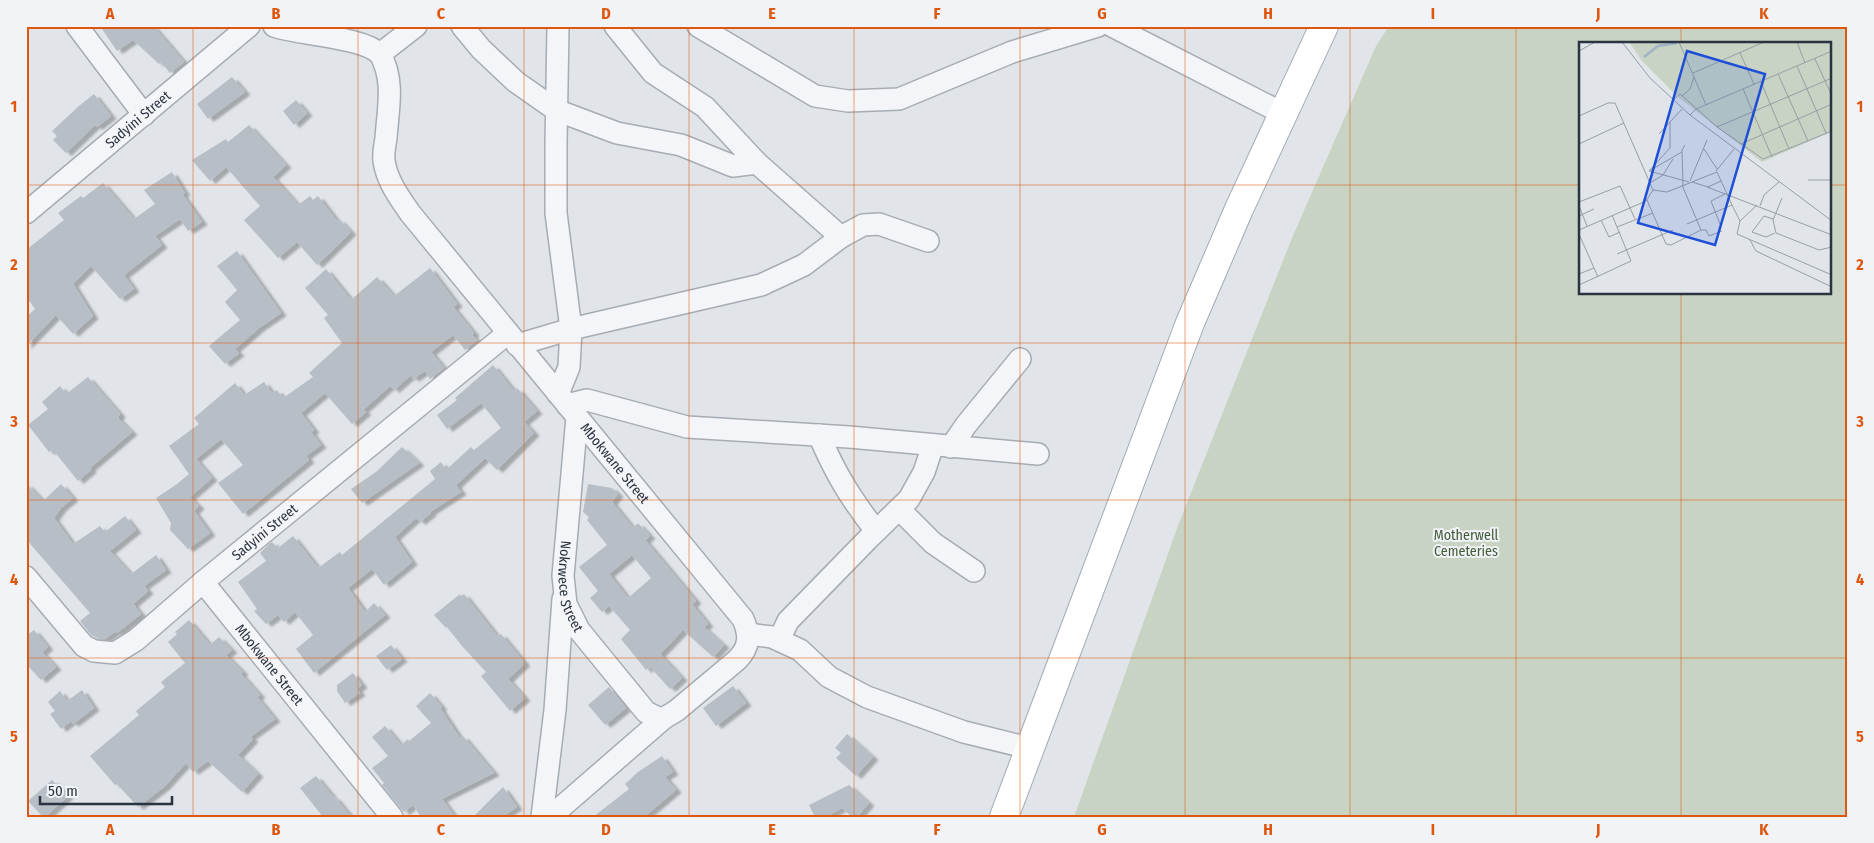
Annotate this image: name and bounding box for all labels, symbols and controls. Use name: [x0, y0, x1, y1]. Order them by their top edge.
text: A: [105, 4, 115, 23]
text: B: [272, 4, 281, 23]
text: C: [437, 4, 446, 23]
text: D: [601, 4, 611, 23]
text: E: [768, 4, 776, 23]
text: F: [933, 4, 941, 23]
text: G: [1097, 4, 1107, 23]
text: H: [1263, 4, 1273, 23]
text: I: [1431, 4, 1435, 23]
text: J: [1595, 4, 1600, 23]
text: K: [1759, 4, 1769, 23]
inset map: [1579, 42, 1832, 295]
street label: Sadyini Street: [102, 87, 174, 151]
text: 1: [11, 97, 17, 116]
text: 1: [1857, 97, 1863, 116]
text: 2: [9, 255, 18, 274]
text: 2: [1855, 255, 1864, 274]
text: 3: [9, 412, 18, 431]
text: 3: [1855, 412, 1864, 431]
street label: Mbokwane Street: [577, 419, 653, 507]
street label: Sadyini Street: [228, 500, 301, 564]
park label: Motherwell Cemeteries: [1434, 527, 1499, 560]
street label: Nokrwece Street: [554, 540, 587, 635]
text: 4: [10, 570, 18, 589]
text: 4: [1856, 570, 1864, 589]
street label: Mbokwane Street: [232, 621, 307, 709]
text: 5: [10, 727, 18, 746]
text: 5: [1856, 727, 1864, 746]
scale bar: [40, 773, 172, 805]
text: 50 m: [48, 782, 78, 800]
text: A: [105, 820, 115, 839]
text: B: [272, 820, 281, 839]
text: C: [437, 820, 446, 839]
text: D: [601, 820, 611, 839]
text: E: [768, 820, 776, 839]
text: F: [933, 820, 941, 839]
text: G: [1097, 820, 1107, 839]
text: H: [1263, 820, 1273, 839]
text: I: [1431, 820, 1435, 839]
text: J: [1595, 820, 1600, 839]
text: K: [1759, 820, 1769, 839]

